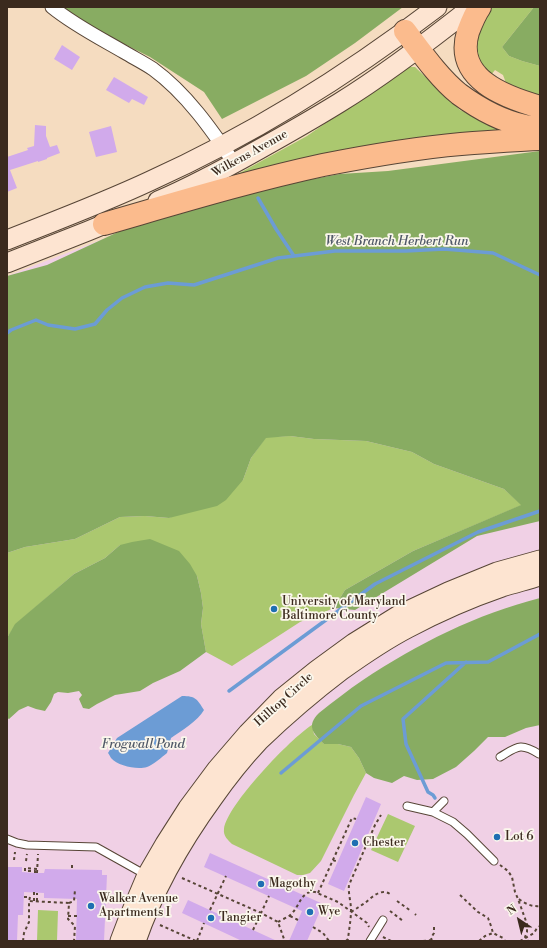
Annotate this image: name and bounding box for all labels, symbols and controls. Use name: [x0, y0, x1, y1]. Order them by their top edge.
street label: Wilkens Avenue: [210, 127, 290, 181]
water label: West Branch Herbert Run: [326, 234, 468, 250]
place label: University of Maryland Baltimore County: [282, 595, 405, 623]
marker: University of Maryland Baltimore County: [269, 604, 279, 614]
street label: Hilltop Circle: [252, 670, 316, 730]
water label: Frogwall Pond: [101, 737, 185, 753]
place label: Lot 6: [505, 830, 534, 844]
marker: Lot 6: [492, 832, 502, 842]
place label: Chester: [363, 836, 405, 850]
marker: Chester: [350, 838, 360, 848]
place label: Magothy: [269, 877, 316, 891]
marker: Magothy: [256, 879, 266, 889]
place label: Walker Avenue Apartments I: [99, 892, 178, 920]
north arrow: [499, 900, 539, 940]
marker: Walker Avenue Apartments I: [86, 901, 96, 911]
text: N: [505, 902, 520, 918]
place label: Wye: [318, 905, 340, 919]
marker: Wye: [305, 907, 315, 917]
place label: Tangier: [219, 911, 261, 925]
marker: Tangier: [206, 913, 216, 923]

